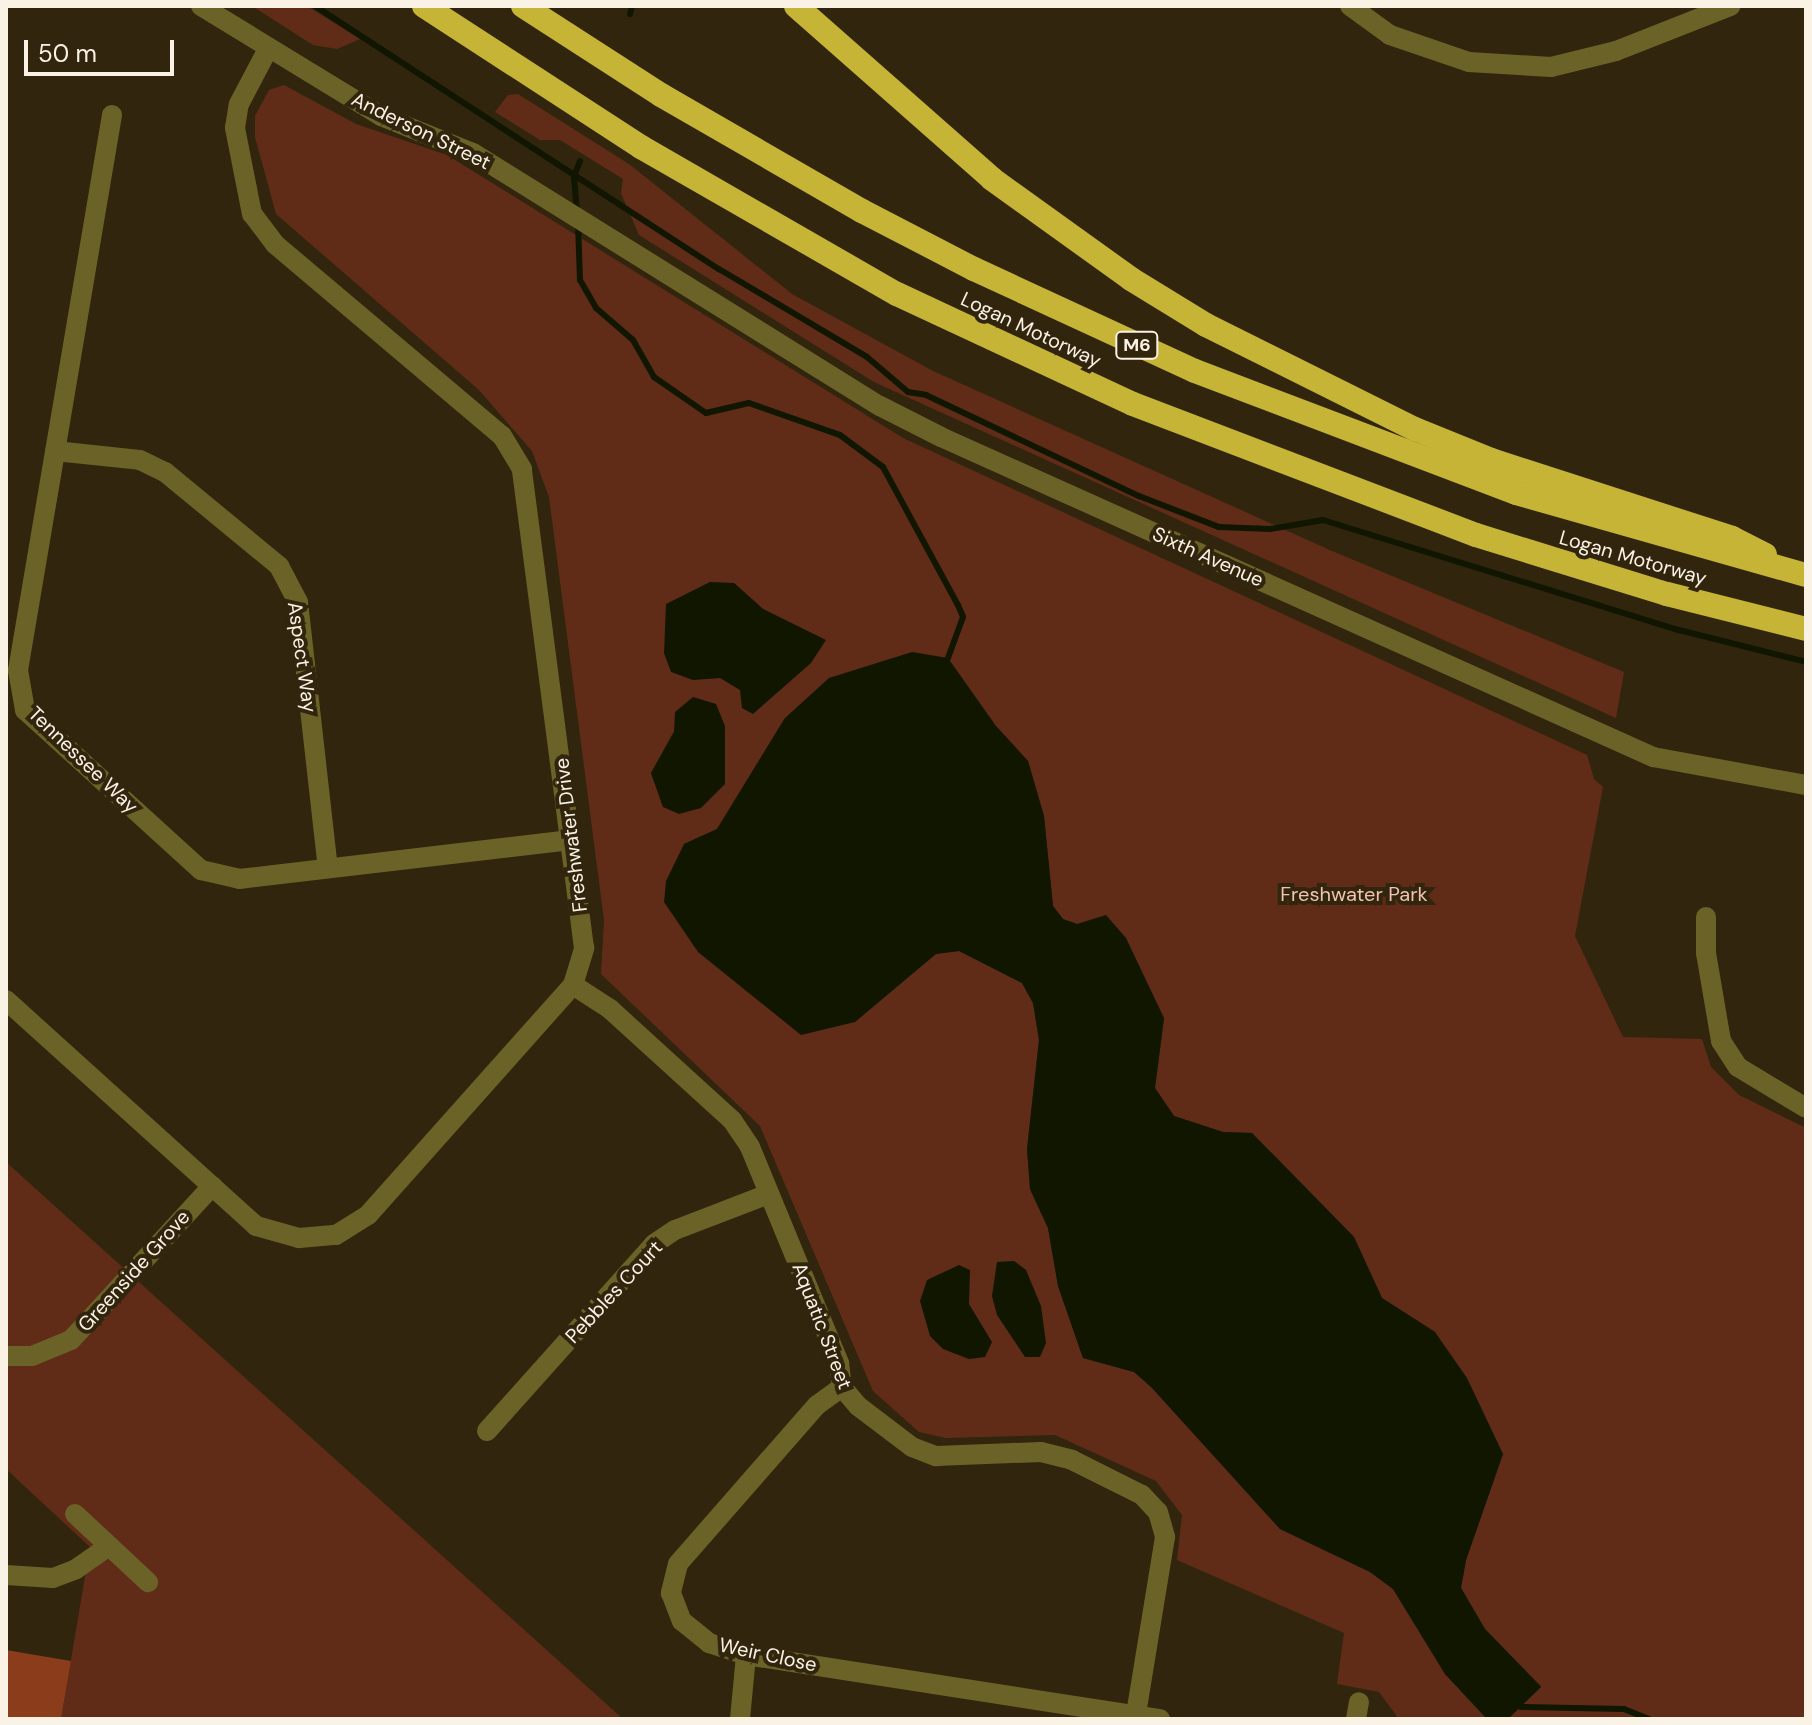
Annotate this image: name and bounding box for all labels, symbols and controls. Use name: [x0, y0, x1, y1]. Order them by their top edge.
scale bar: [28, 24, 178, 74]
text: 50 m: [38, 38, 97, 69]
street label: Anderson Street: [348, 87, 494, 175]
street label: Logan Motorway: [957, 287, 1105, 373]
road number: M6: [1115, 331, 1159, 359]
street label: Sixth Avenue: [1149, 522, 1267, 592]
street label: Logan Motorway: [1557, 526, 1709, 590]
street label: Aspect Way: [282, 600, 322, 714]
street label: Tennessee Way: [23, 702, 143, 818]
street label: Freshwater Drive: [550, 757, 592, 913]
park label: Freshwater Park: [1280, 882, 1428, 906]
street label: Greenside Grove: [73, 1205, 195, 1337]
street label: Pebbles Court: [560, 1236, 668, 1348]
street label: Aquatic Street: [787, 1259, 857, 1393]
street label: Weir Close: [717, 1633, 819, 1677]

